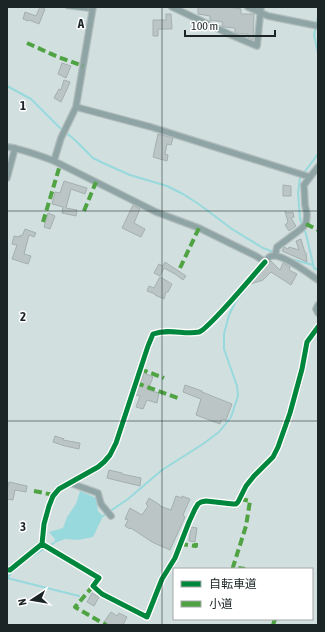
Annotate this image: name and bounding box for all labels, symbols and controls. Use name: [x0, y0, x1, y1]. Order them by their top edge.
scale bar: [185, 12, 275, 38]
text: A: [77, 16, 85, 31]
text: 100 m: [191, 19, 218, 33]
text: 1: [20, 98, 26, 113]
text: 2: [20, 309, 26, 324]
text: 3: [20, 519, 26, 534]
legend: [173, 568, 313, 620]
text: 自転車道: [209, 577, 257, 591]
north arrow: [12, 580, 52, 620]
text: 小道: [209, 597, 233, 611]
text: N: [16, 598, 29, 607]

